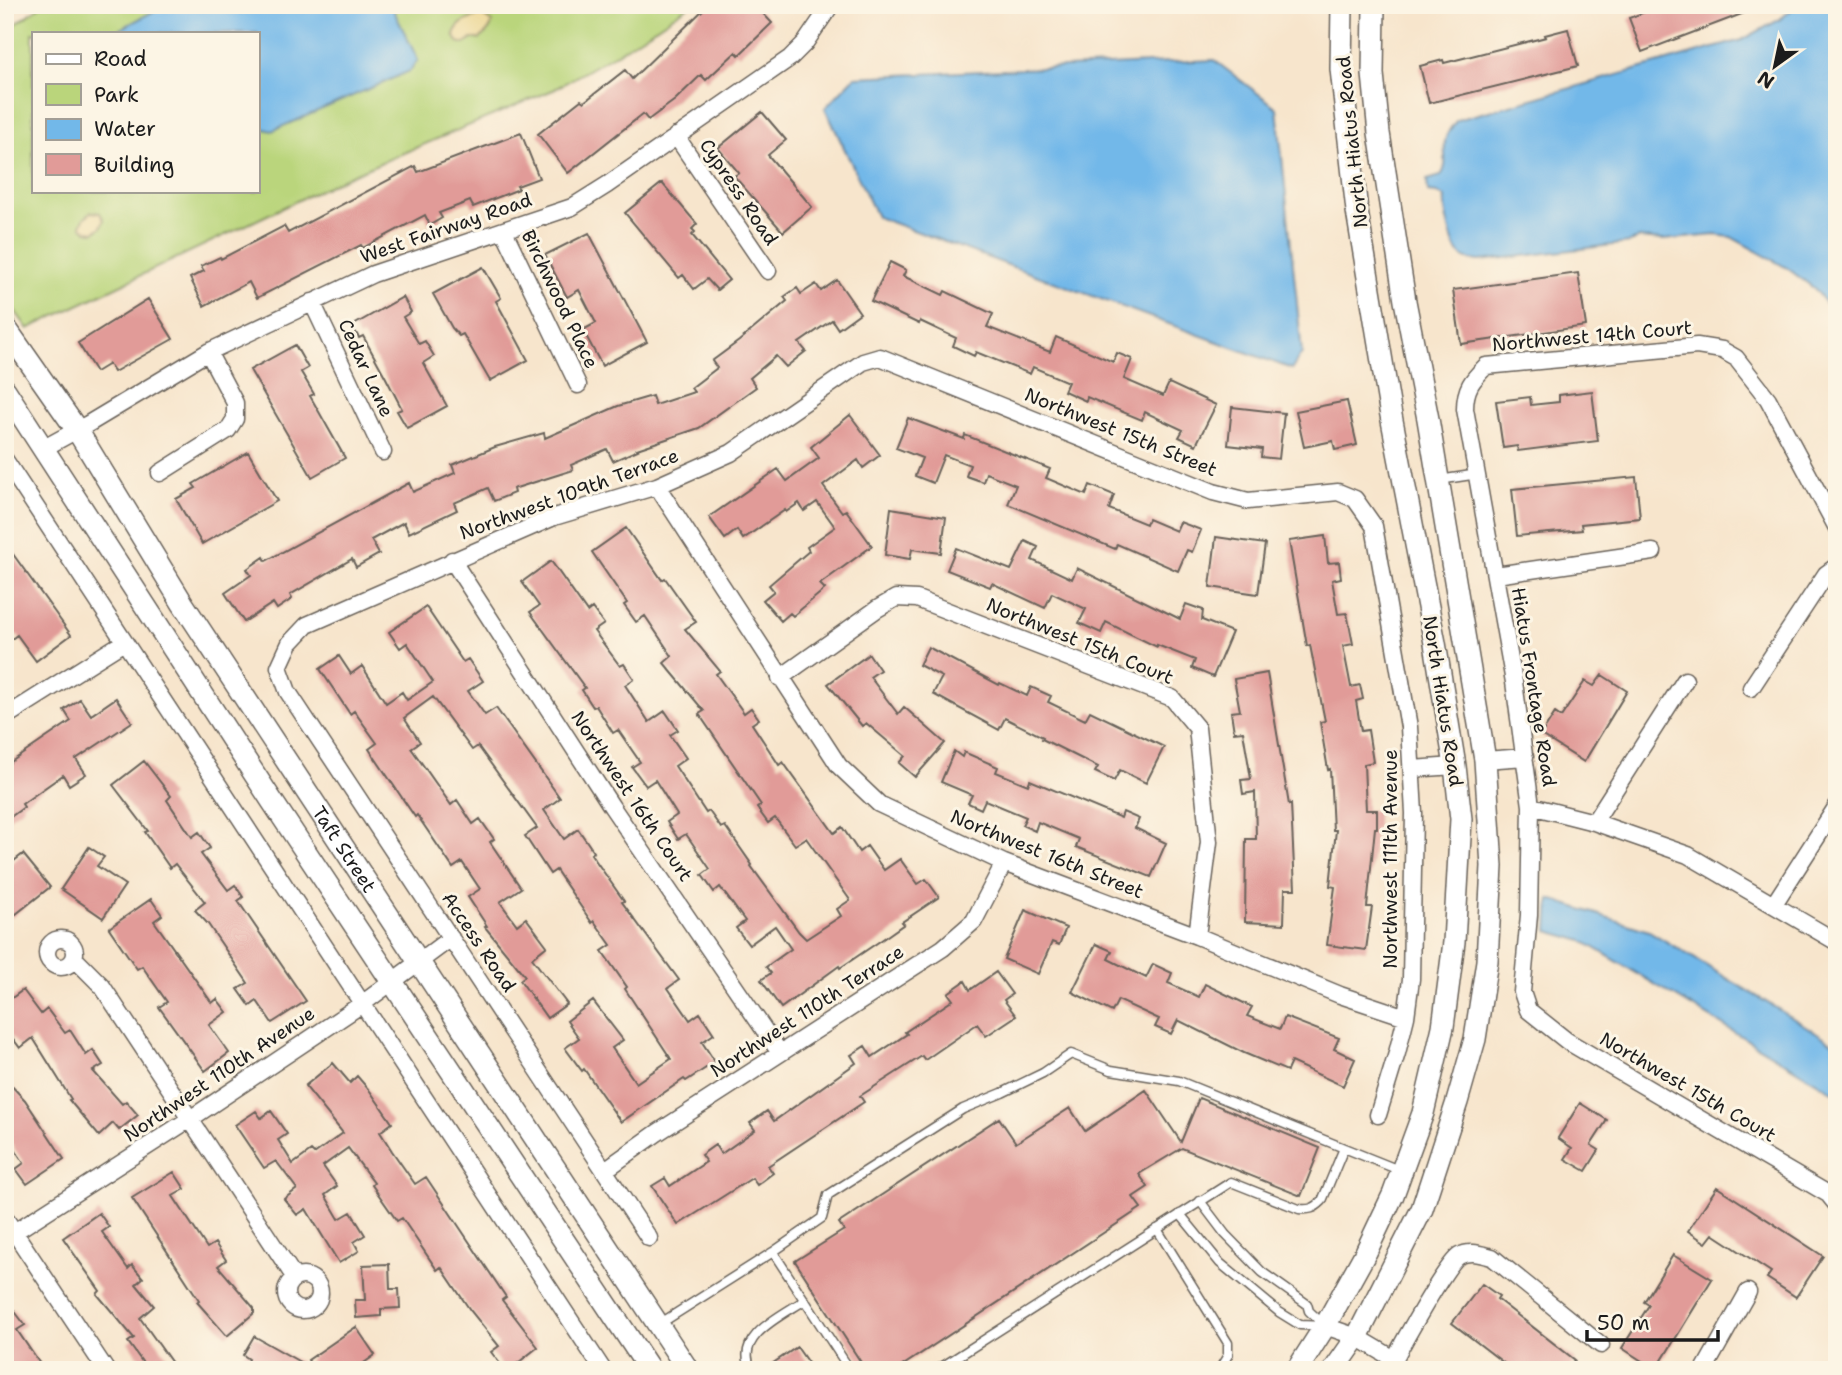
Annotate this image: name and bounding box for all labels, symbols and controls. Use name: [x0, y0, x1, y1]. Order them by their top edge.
legend: [32, 32, 259, 192]
north arrow: [1741, 32, 1811, 102]
text: Road: [94, 45, 147, 73]
street label: North Hiatus Road: [1331, 55, 1373, 229]
text: N: [1753, 65, 1779, 94]
text: Park: [94, 81, 139, 109]
text: Water: [94, 115, 156, 143]
street label: Cypress Road: [694, 134, 784, 250]
text: Building: [94, 151, 174, 179]
street label: West Fairway Road: [357, 187, 535, 269]
street label: Birchwood Place: [516, 226, 604, 372]
street label: Cedar Lane: [332, 315, 400, 421]
street label: Northwest 14th Court: [1491, 315, 1693, 357]
street label: Northwest 15th Street: [1021, 382, 1221, 482]
street label: Northwest 109th Terrace: [456, 443, 682, 545]
street label: Hiatus Frontage Road: [1506, 586, 1562, 788]
street label: Northwest 15th Court: [983, 592, 1177, 690]
street label: North Hiatus Road: [1417, 614, 1469, 788]
street label: Northwest 16th Court: [565, 706, 699, 886]
street label: Northwest 111th Avenue: [1378, 749, 1403, 969]
street label: Taft Street: [307, 801, 382, 897]
street label: Northwest 16th Street: [947, 804, 1147, 904]
street label: Access Road: [436, 887, 522, 997]
street label: Northwest 110th Terrace: [705, 939, 909, 1083]
street label: Northwest 110th Avenue: [119, 1001, 319, 1147]
street label: Northwest 15th Court: [1595, 1026, 1781, 1148]
scale bar: [1587, 1298, 1718, 1342]
text: 50 m: [1597, 1309, 1650, 1337]

